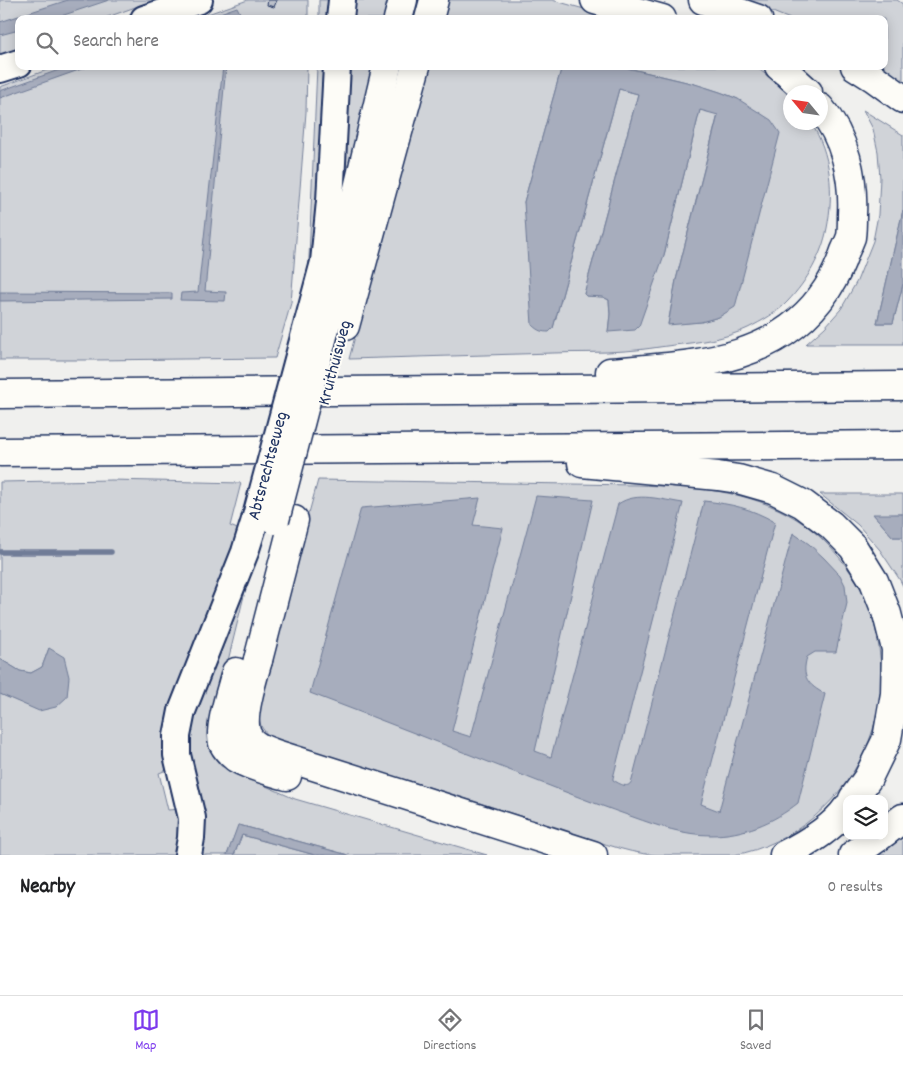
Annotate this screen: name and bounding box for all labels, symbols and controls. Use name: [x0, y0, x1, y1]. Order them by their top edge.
search box: [15, 15, 888, 70]
icon: search: [33, 29, 61, 57]
text: Search here: [73, 29, 159, 56]
north arrow: [783, 85, 828, 130]
street label: Kruithuisweg: [313, 318, 359, 408]
street label: Abtsrechtseweg: [243, 409, 296, 523]
map controls: [843, 795, 888, 840]
button: layers: [843, 795, 888, 840]
text: Nearby: [20, 873, 75, 903]
text: 0 results: [828, 876, 883, 899]
tab: Map: [132, 1006, 160, 1056]
tab: Directions: [423, 1006, 476, 1056]
tab: Saved: [740, 1006, 771, 1056]

